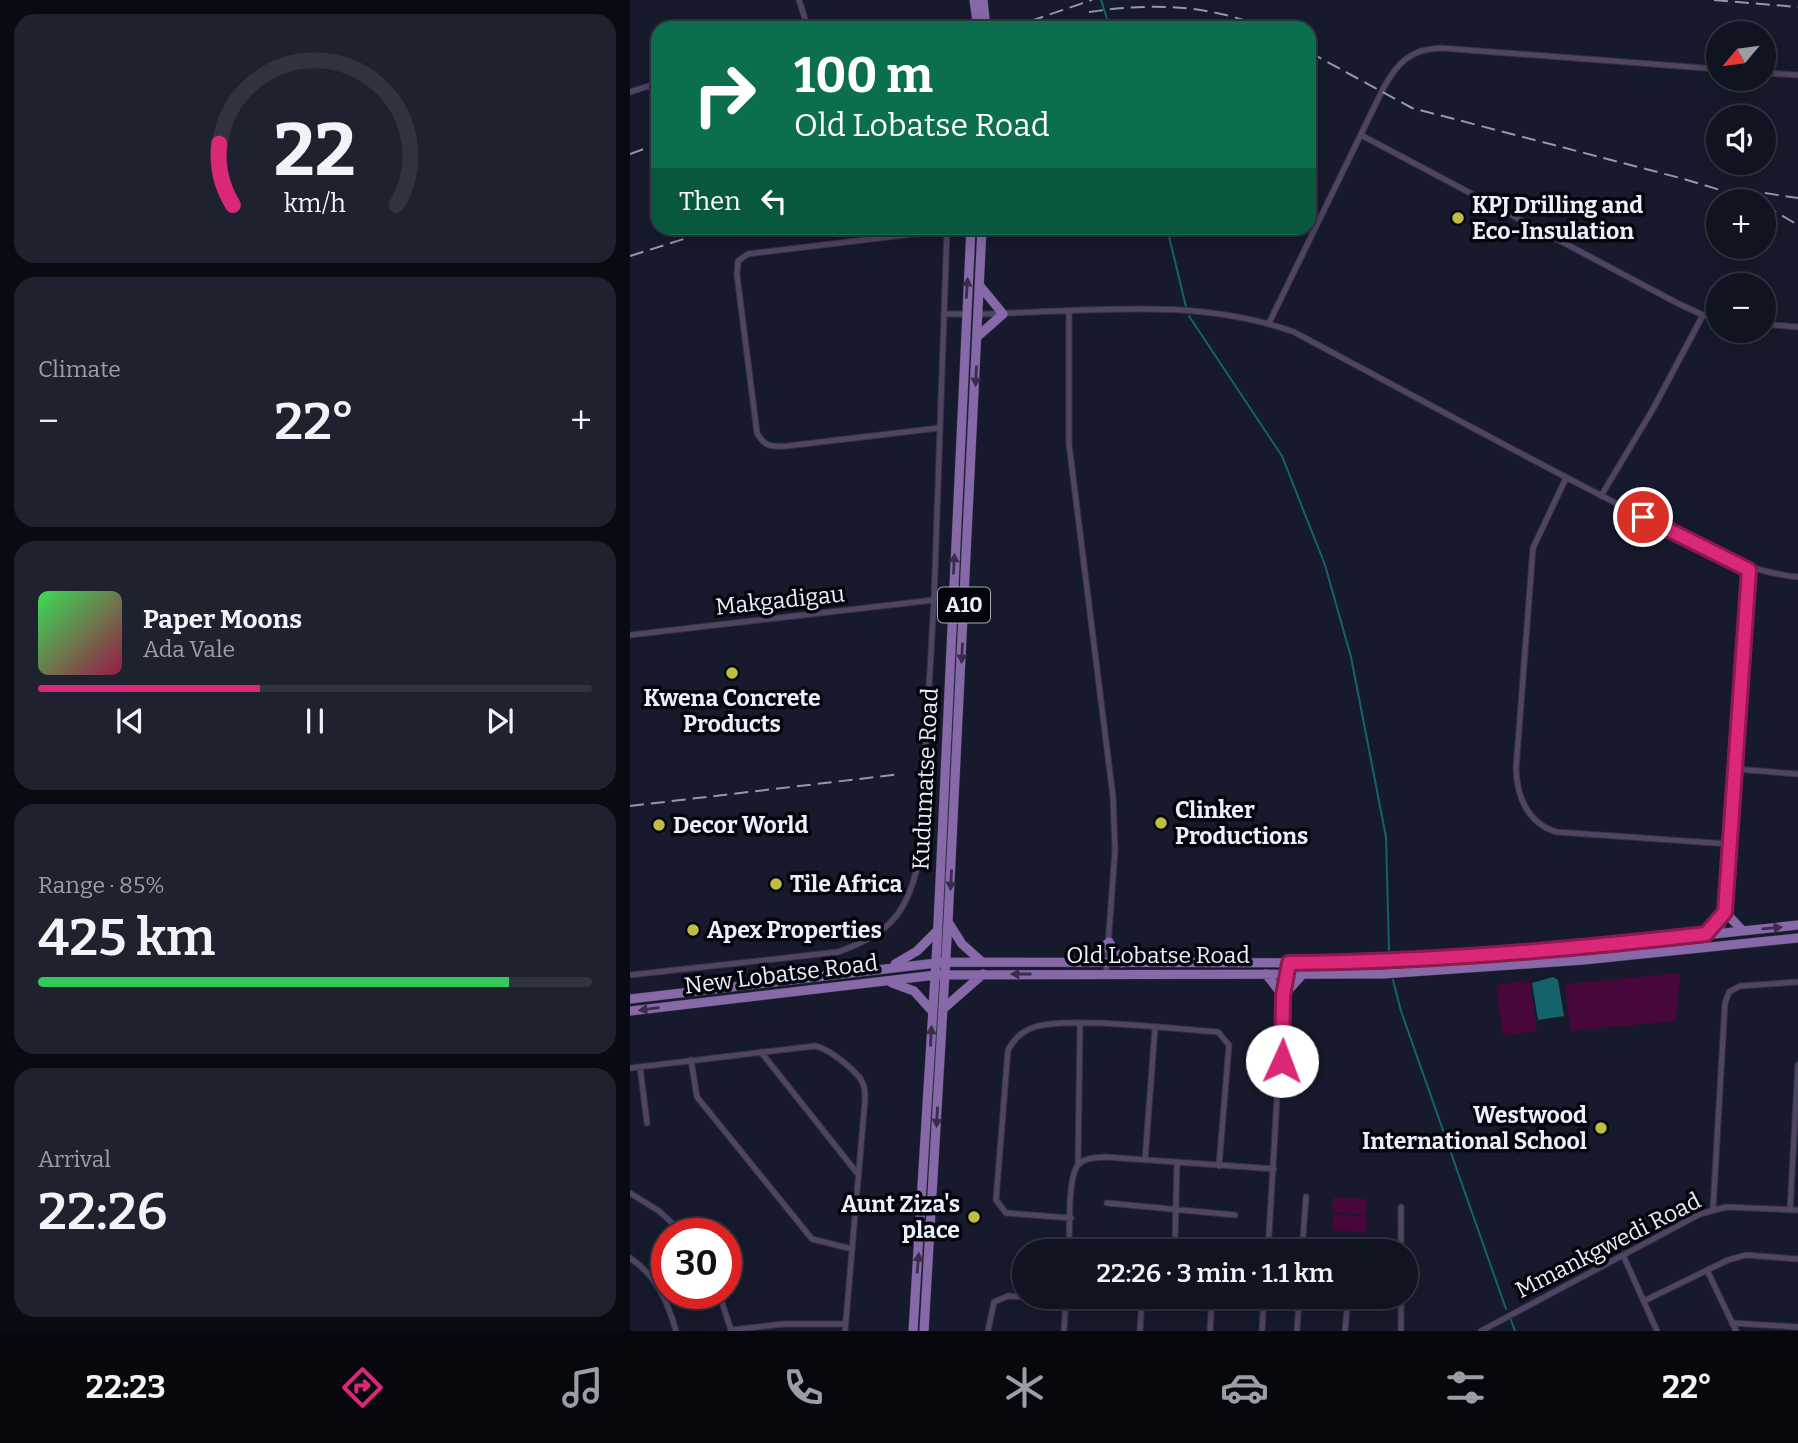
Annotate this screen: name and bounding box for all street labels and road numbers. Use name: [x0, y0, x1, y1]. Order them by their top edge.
street label: Makgadigau: [714, 579, 846, 621]
road number: A10: [938, 588, 990, 622]
street label: Kudumatse Road: [906, 687, 944, 871]
street label: Old Lobatse Road: [1066, 941, 1250, 969]
street label: New Lobatse Road: [683, 948, 880, 1000]
street label: Mmankgwedi Road: [1511, 1186, 1706, 1304]

